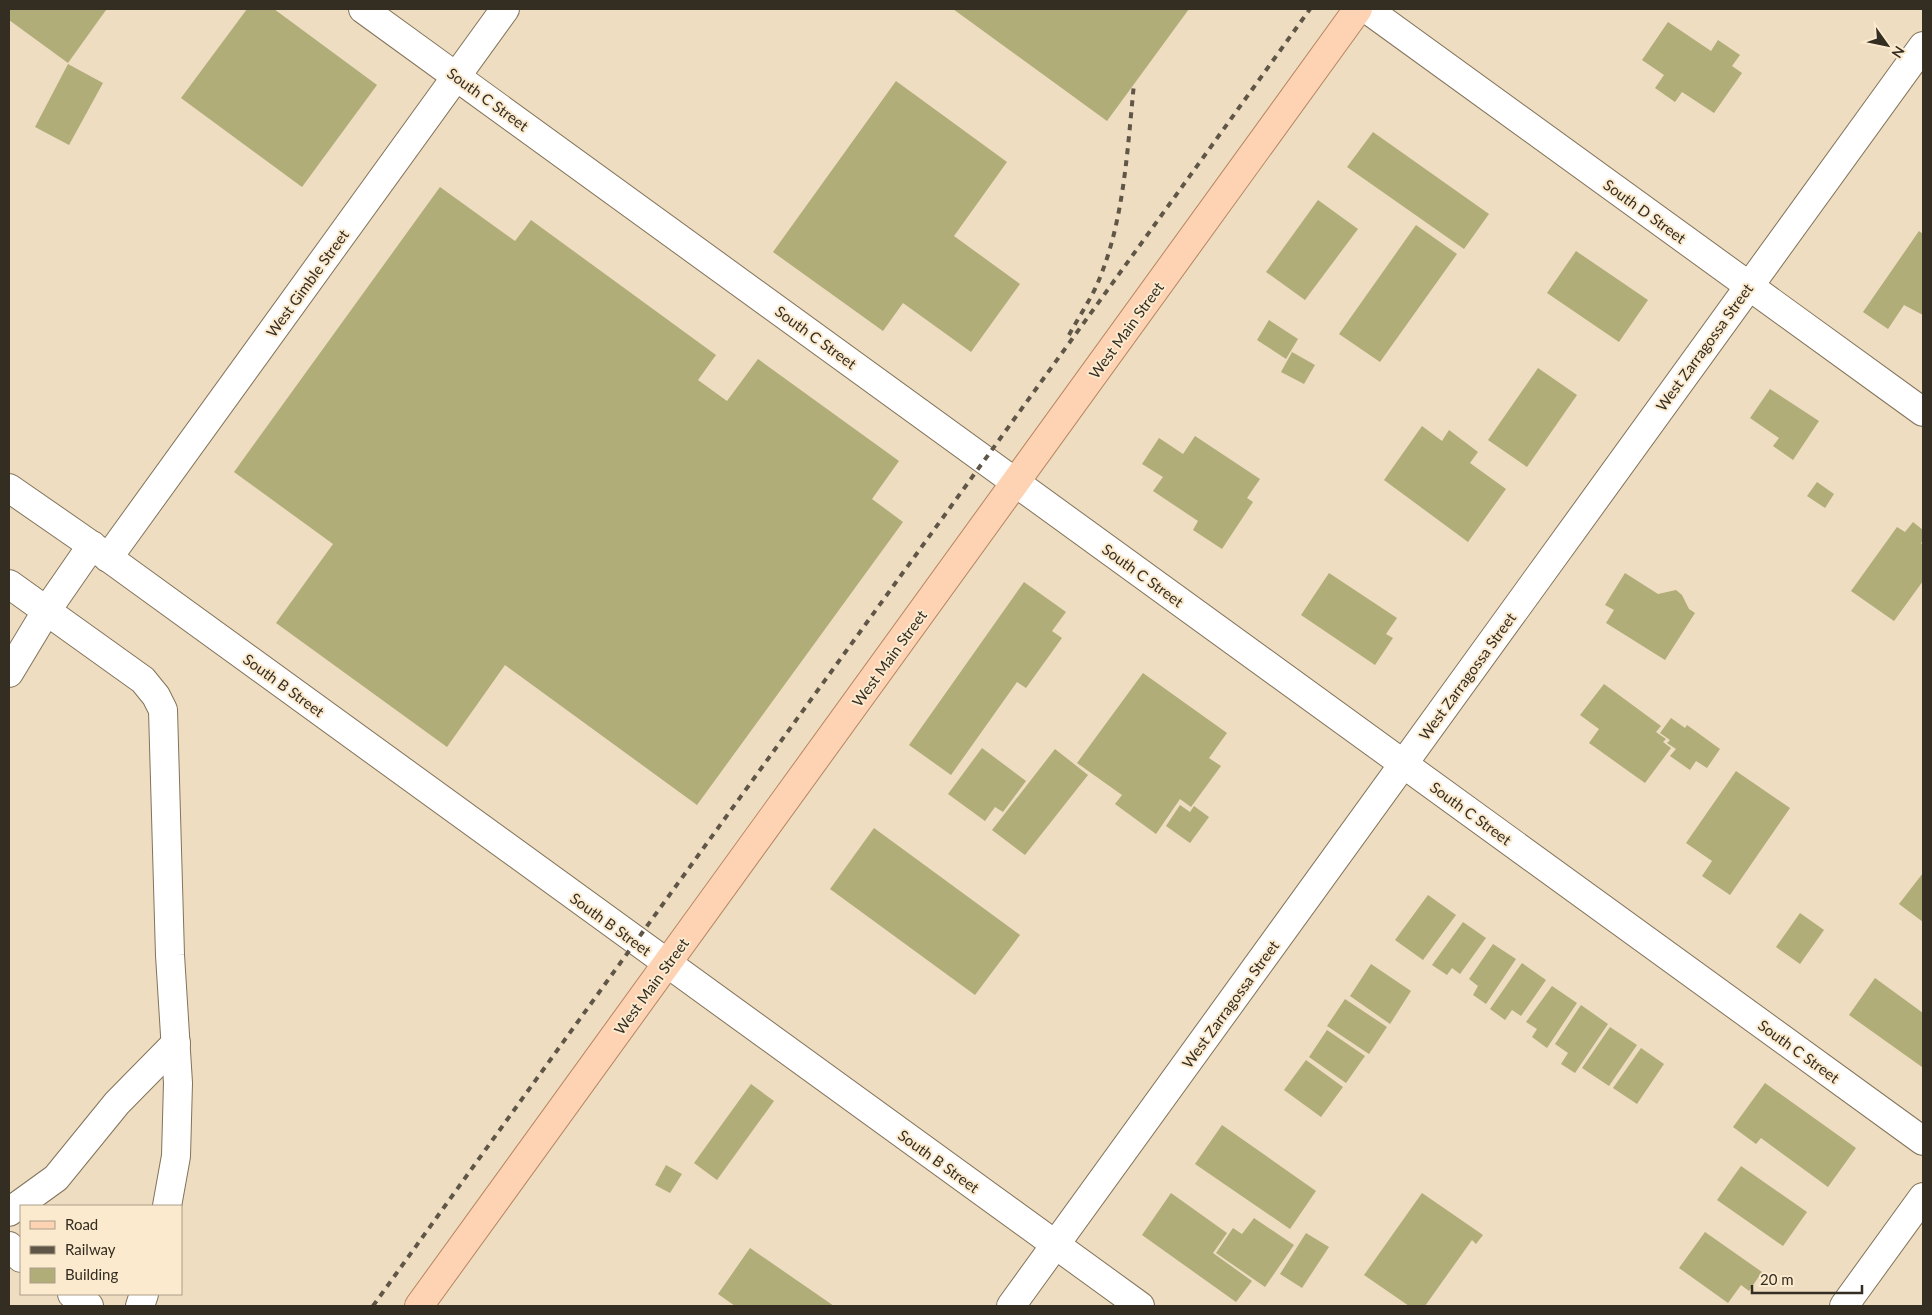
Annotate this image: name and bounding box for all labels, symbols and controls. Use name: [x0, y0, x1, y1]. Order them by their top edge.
north arrow: [1862, 20, 1912, 70]
text: N: [1888, 43, 1908, 62]
street label: South C Street: [444, 64, 533, 135]
street label: South D Street: [1600, 175, 1690, 247]
street label: West Gimble Street: [262, 225, 352, 340]
street label: West Main Street: [1085, 278, 1167, 382]
street label: West Zarragossa Street: [1652, 279, 1757, 414]
street label: South C Street: [772, 302, 861, 373]
street label: South C Street: [1099, 540, 1188, 611]
street label: West Main Street: [848, 606, 930, 710]
street label: West Zarragossa Street: [1415, 608, 1520, 743]
street label: South B Street: [240, 650, 328, 721]
street label: South C Street: [1427, 778, 1516, 849]
street label: South B Street: [567, 889, 655, 960]
street label: West Main Street: [610, 934, 692, 1038]
street label: West Zarragossa Street: [1178, 936, 1283, 1071]
street label: South C Street: [1755, 1016, 1844, 1087]
street label: South B Street: [895, 1126, 983, 1197]
legend: [20, 1205, 182, 1295]
text: Road: [65, 1215, 98, 1233]
text: Railway: [65, 1240, 116, 1258]
scale bar: [1752, 1262, 1862, 1294]
text: Building: [65, 1265, 118, 1283]
text: 20 m: [1760, 1270, 1794, 1288]

